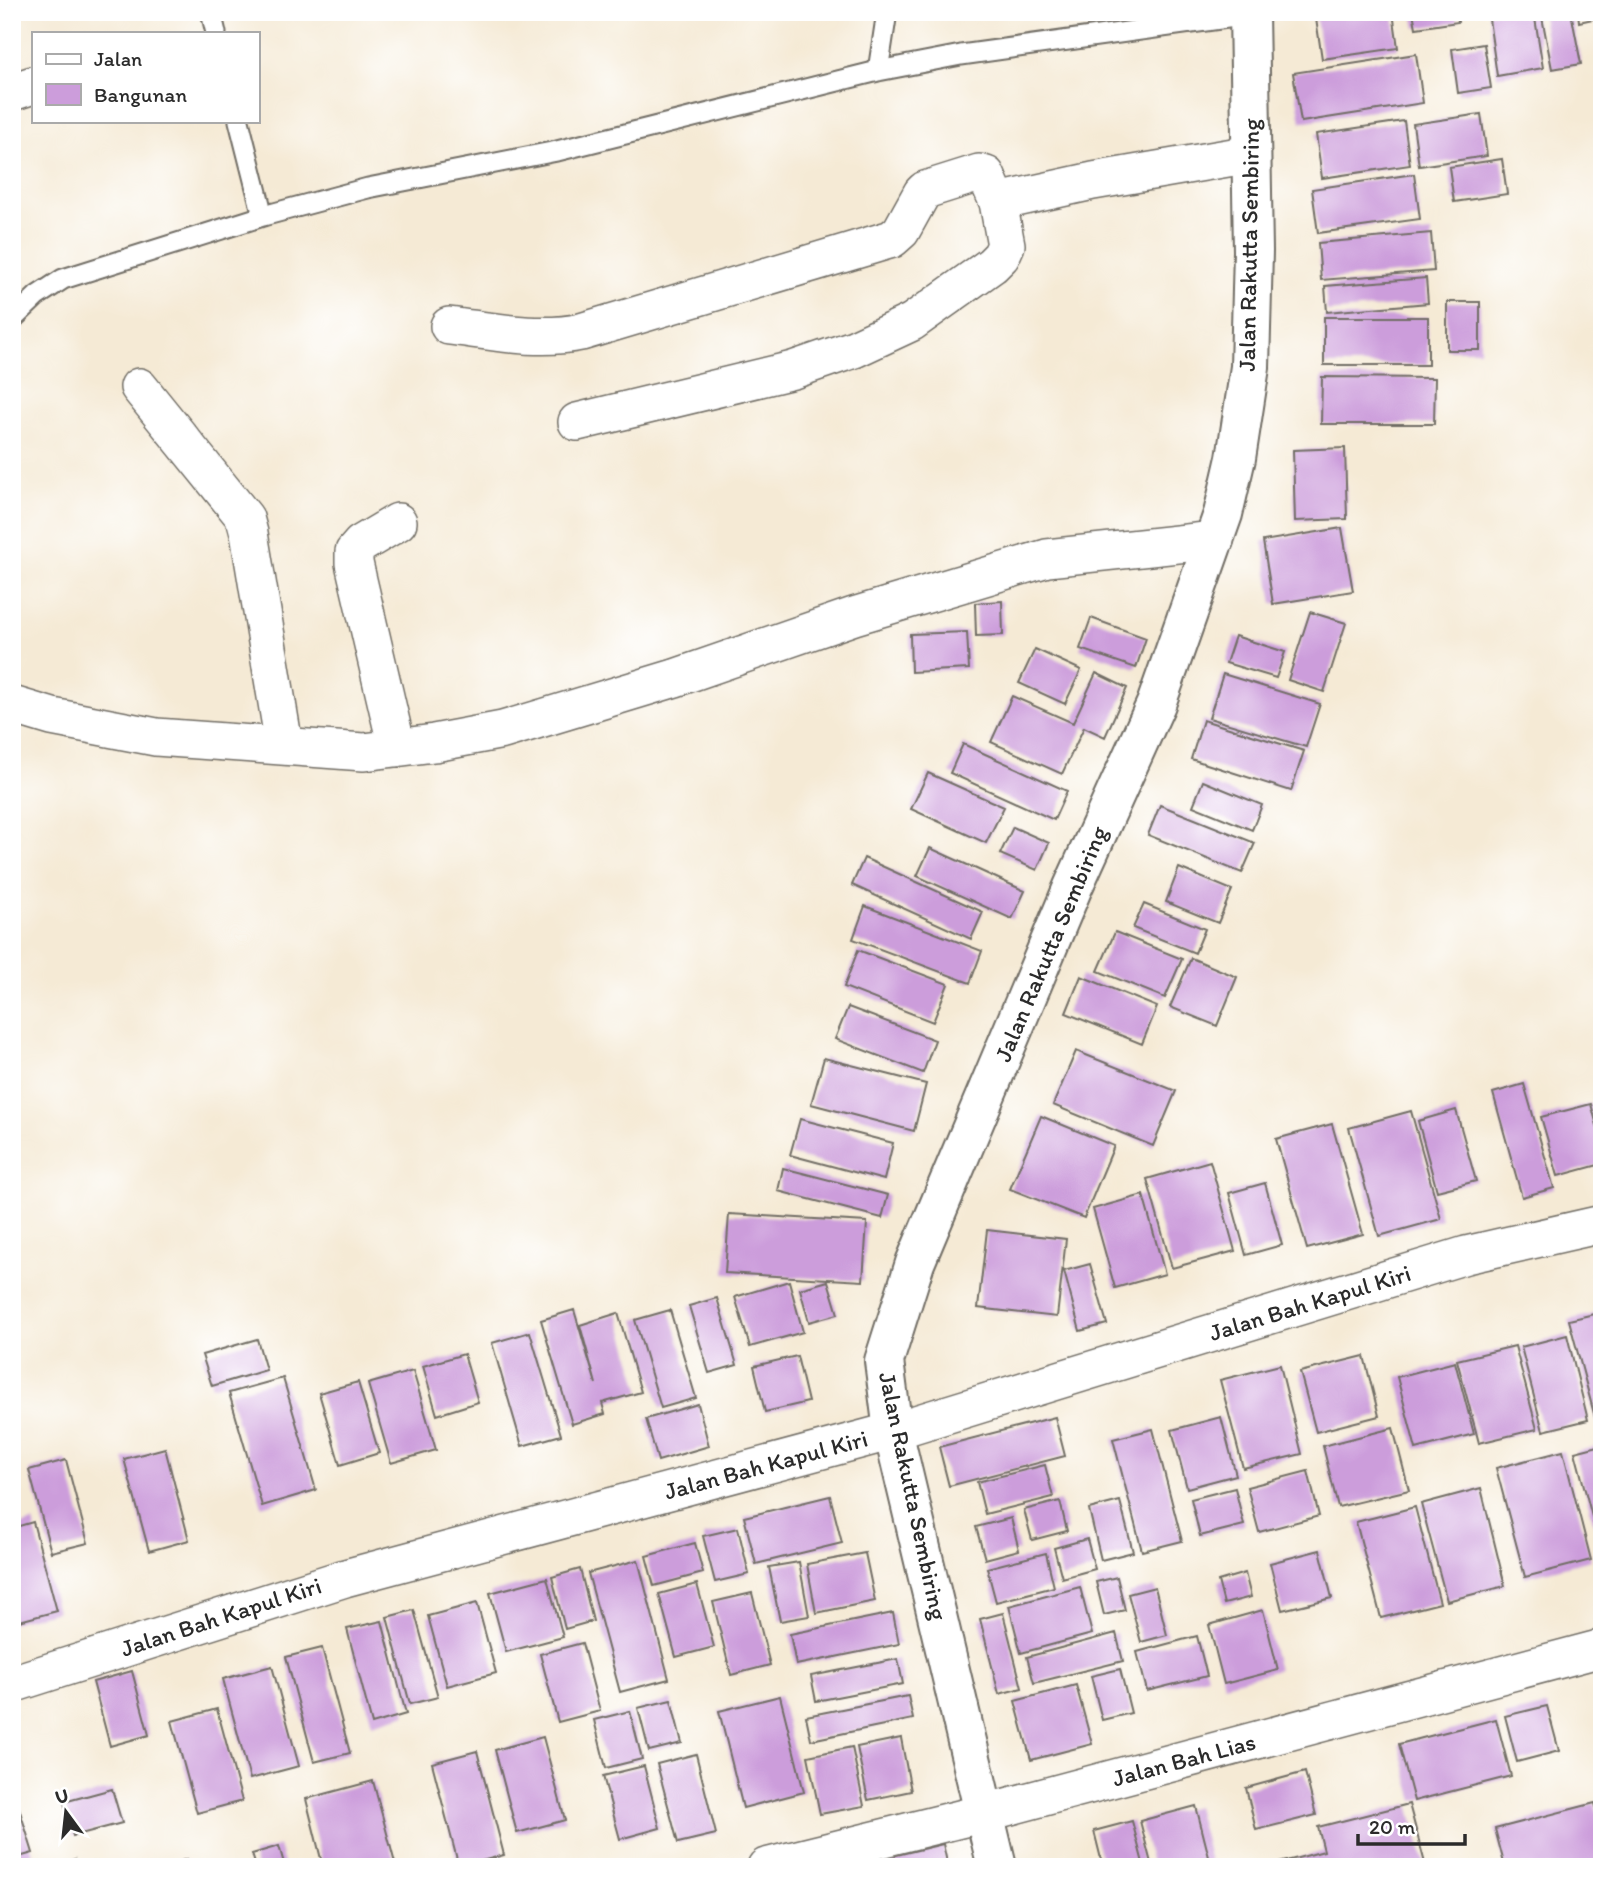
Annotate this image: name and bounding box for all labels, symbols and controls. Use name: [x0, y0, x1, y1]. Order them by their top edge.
legend: [32, 32, 259, 122]
text: Jalan: [94, 46, 142, 71]
text: Bangunan: [94, 82, 187, 107]
street label: Jalan Rakutta Sembiring: [1232, 117, 1265, 372]
street label: Jalan Rakutta Sembiring: [988, 821, 1114, 1066]
street label: Jalan Bah Kapul Kiri: [1206, 1258, 1414, 1347]
street label: Jalan Rakutta Sembiring: [873, 1369, 954, 1623]
street label: Jalan Bah Kapul Kiri: [661, 1423, 871, 1506]
street label: Jalan Bah Kapul Kiri: [117, 1570, 325, 1663]
street label: Jalan Bah Lias: [1109, 1726, 1259, 1793]
north arrow: [32, 1778, 102, 1848]
text: U: [53, 1783, 71, 1809]
scale bar: [1358, 1802, 1465, 1846]
text: 20 m: [1369, 1814, 1416, 1839]

